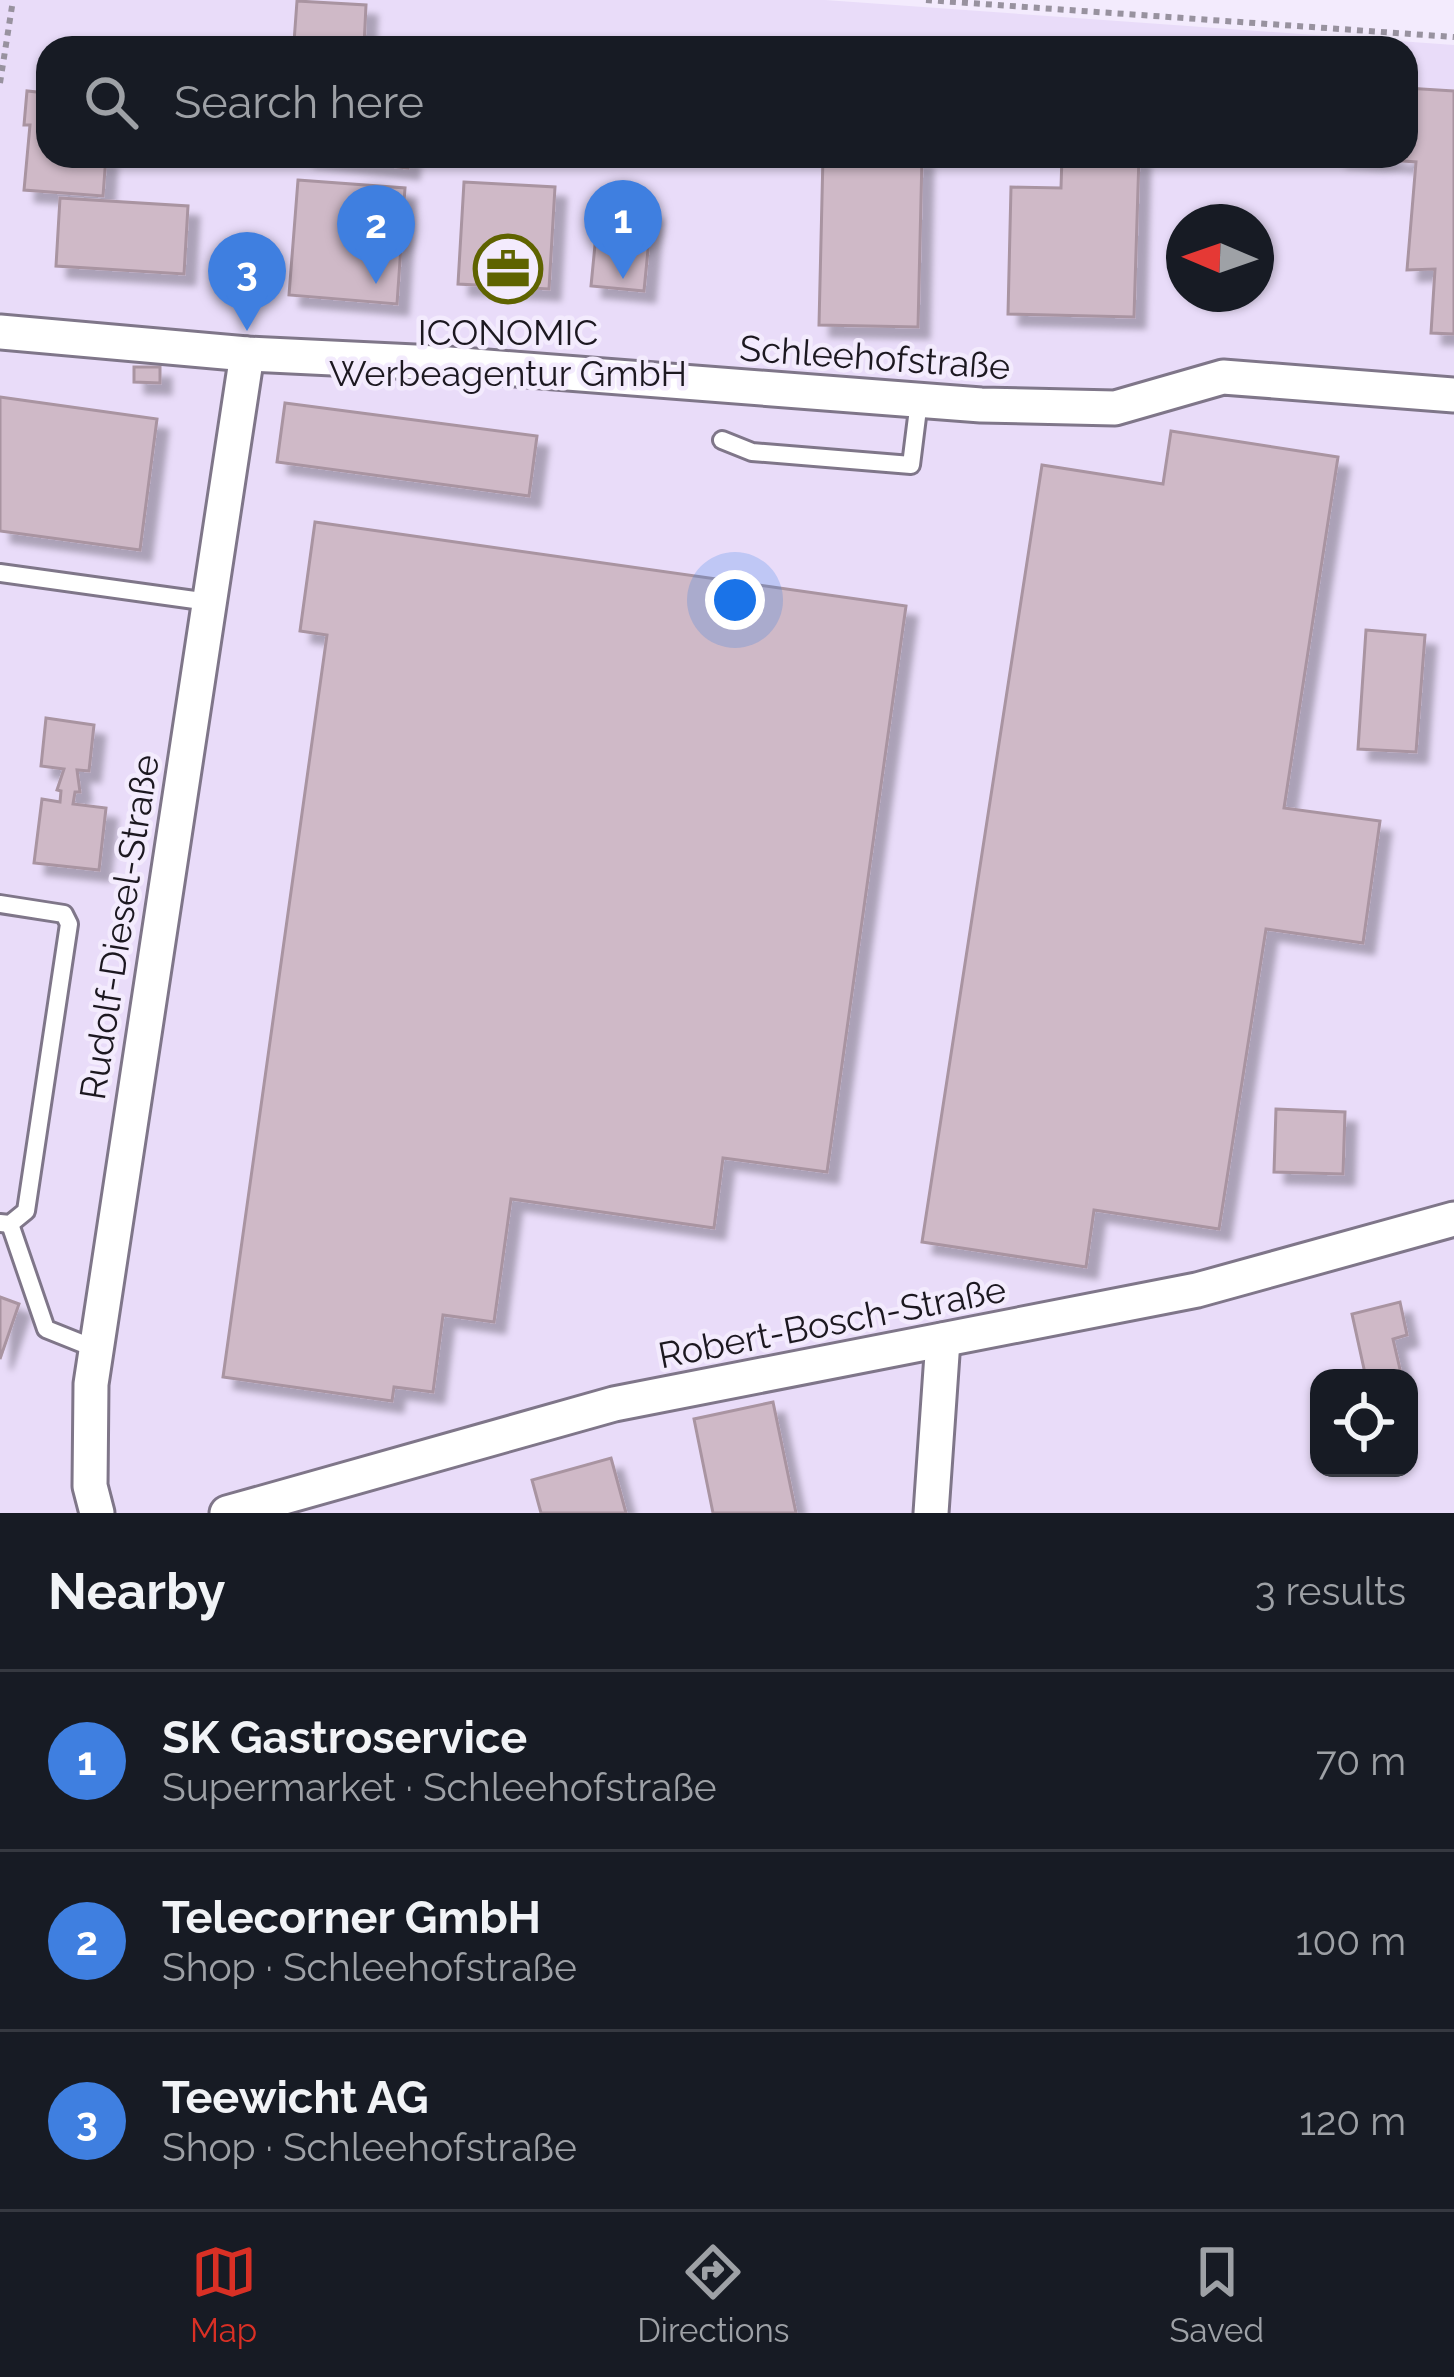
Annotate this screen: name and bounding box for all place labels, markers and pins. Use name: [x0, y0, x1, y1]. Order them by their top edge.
pin: 1: [584, 180, 662, 279]
pin: 2: [337, 185, 415, 284]
pin: 3: [208, 232, 286, 331]
office icon: ICONOMIC Werbeagentur GmbH: [473, 234, 543, 304]
place label: ICONOMIC Werbeagentur GmbH: [329, 311, 687, 394]

